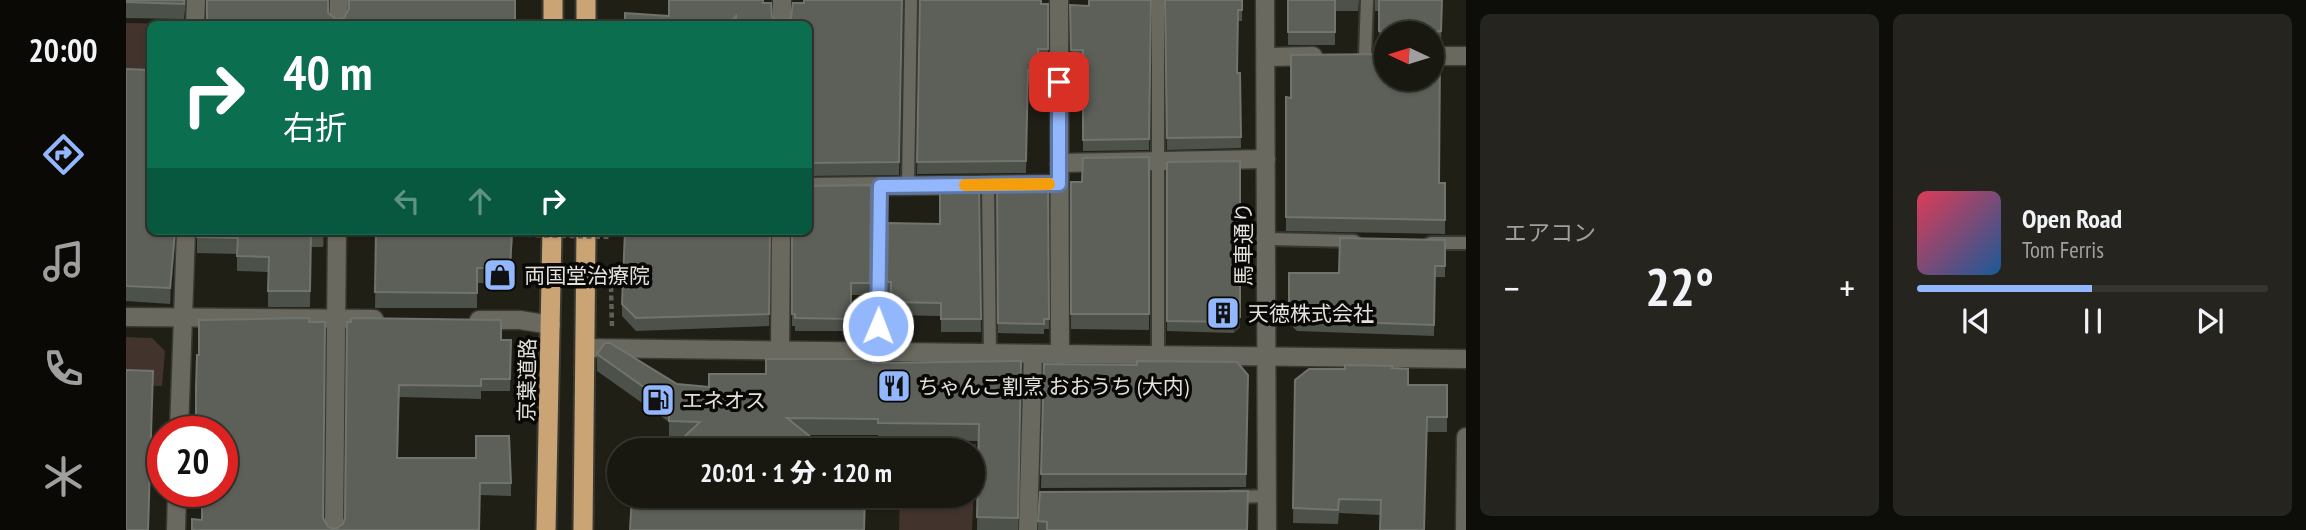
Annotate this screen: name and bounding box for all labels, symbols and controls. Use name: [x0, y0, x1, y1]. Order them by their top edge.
north arrow: [1374, 21, 1444, 91]
map controls: [1374, 21, 1444, 91]
text: 20:00: [28, 29, 98, 71]
text: 40 m: [283, 40, 372, 104]
icon: right: [168, 49, 259, 140]
pin: [1029, 52, 1089, 112]
icon: arrive: [1040, 63, 1078, 101]
text: 右折: [283, 106, 347, 148]
icon: directions: [39, 130, 88, 179]
icon: left: [388, 182, 426, 220]
icon: ahead: [461, 182, 499, 220]
icon: right: [534, 182, 572, 220]
street label: 馬車通り: [1230, 202, 1257, 286]
text: Open Road: [2022, 202, 2122, 235]
text: エアコン: [1504, 218, 1596, 247]
text: Tom Ferris: [2022, 235, 2104, 264]
icon: music: [39, 237, 88, 286]
text: 22°: [1645, 253, 1714, 320]
shop icon: 両国堂治療院: [481, 256, 519, 294]
place label: 両国堂治療院: [524, 262, 650, 289]
text: −: [1504, 263, 1520, 312]
text: +: [1839, 263, 1855, 312]
position arrow: [841, 289, 915, 363]
building icon: 天徳株式会社: [1204, 294, 1242, 332]
place label: 天徳株式会社: [1248, 300, 1374, 327]
icon: previous: [1957, 302, 1995, 340]
icon: pause: [2074, 302, 2112, 340]
icon: next: [2191, 302, 2229, 340]
street label: 京葉道路: [513, 338, 541, 422]
icon: phone: [39, 344, 88, 393]
restaurant icon: ちゃんこ割烹 おおうち (大内): [875, 367, 913, 405]
place label: ちゃんこ割烹 おおうち (大内): [918, 373, 1189, 400]
fuel station icon: エネオス: [639, 381, 677, 419]
place label: エネオス: [682, 387, 766, 414]
speed limit sign: 20: [147, 416, 238, 507]
icon: climate: [39, 452, 88, 501]
text: 20:01 · 1 分 · 120 m: [700, 456, 892, 489]

